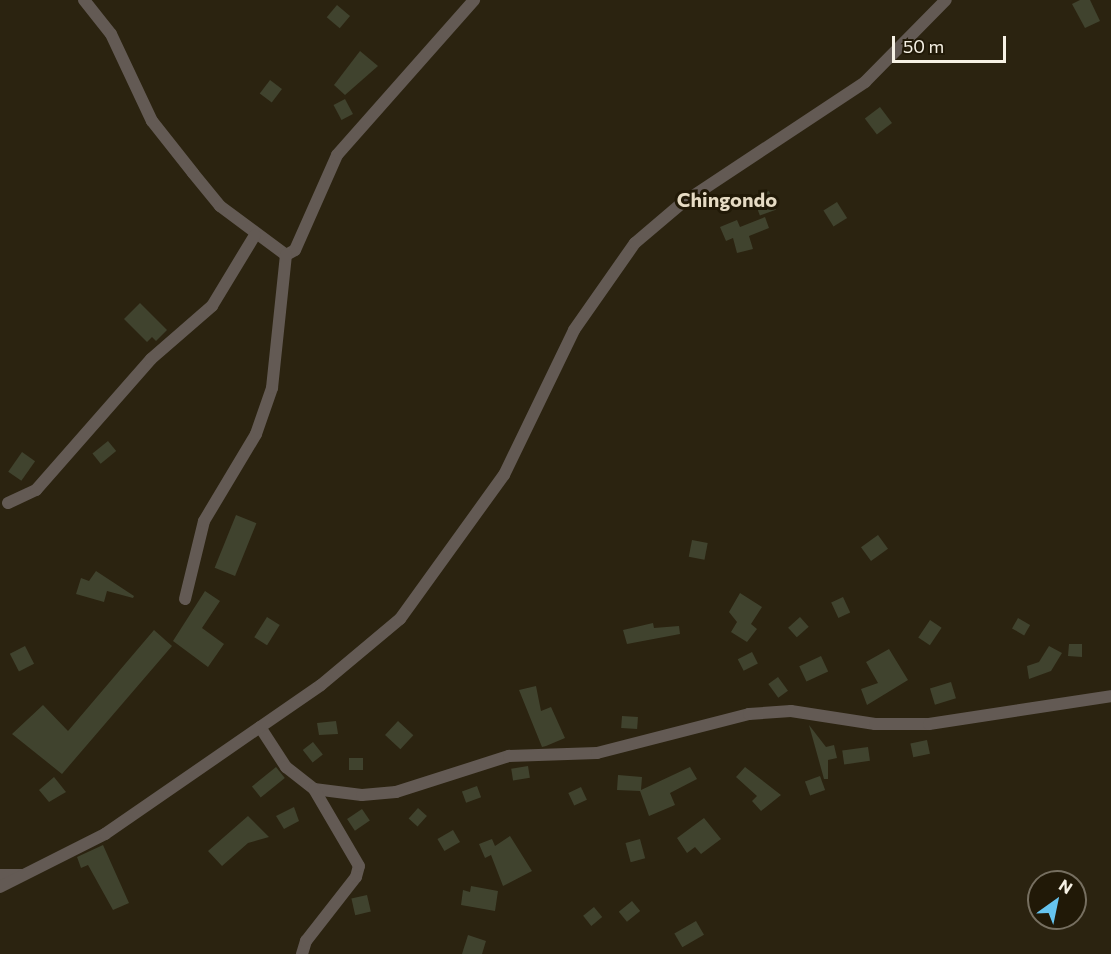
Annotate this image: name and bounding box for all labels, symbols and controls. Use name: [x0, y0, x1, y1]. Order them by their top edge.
scale bar: [895, 24, 1009, 62]
text: 50 m: [903, 35, 944, 57]
district label: Chingondo: [677, 187, 777, 211]
north arrow: [1027, 870, 1087, 930]
text: N: [1056, 875, 1076, 897]

